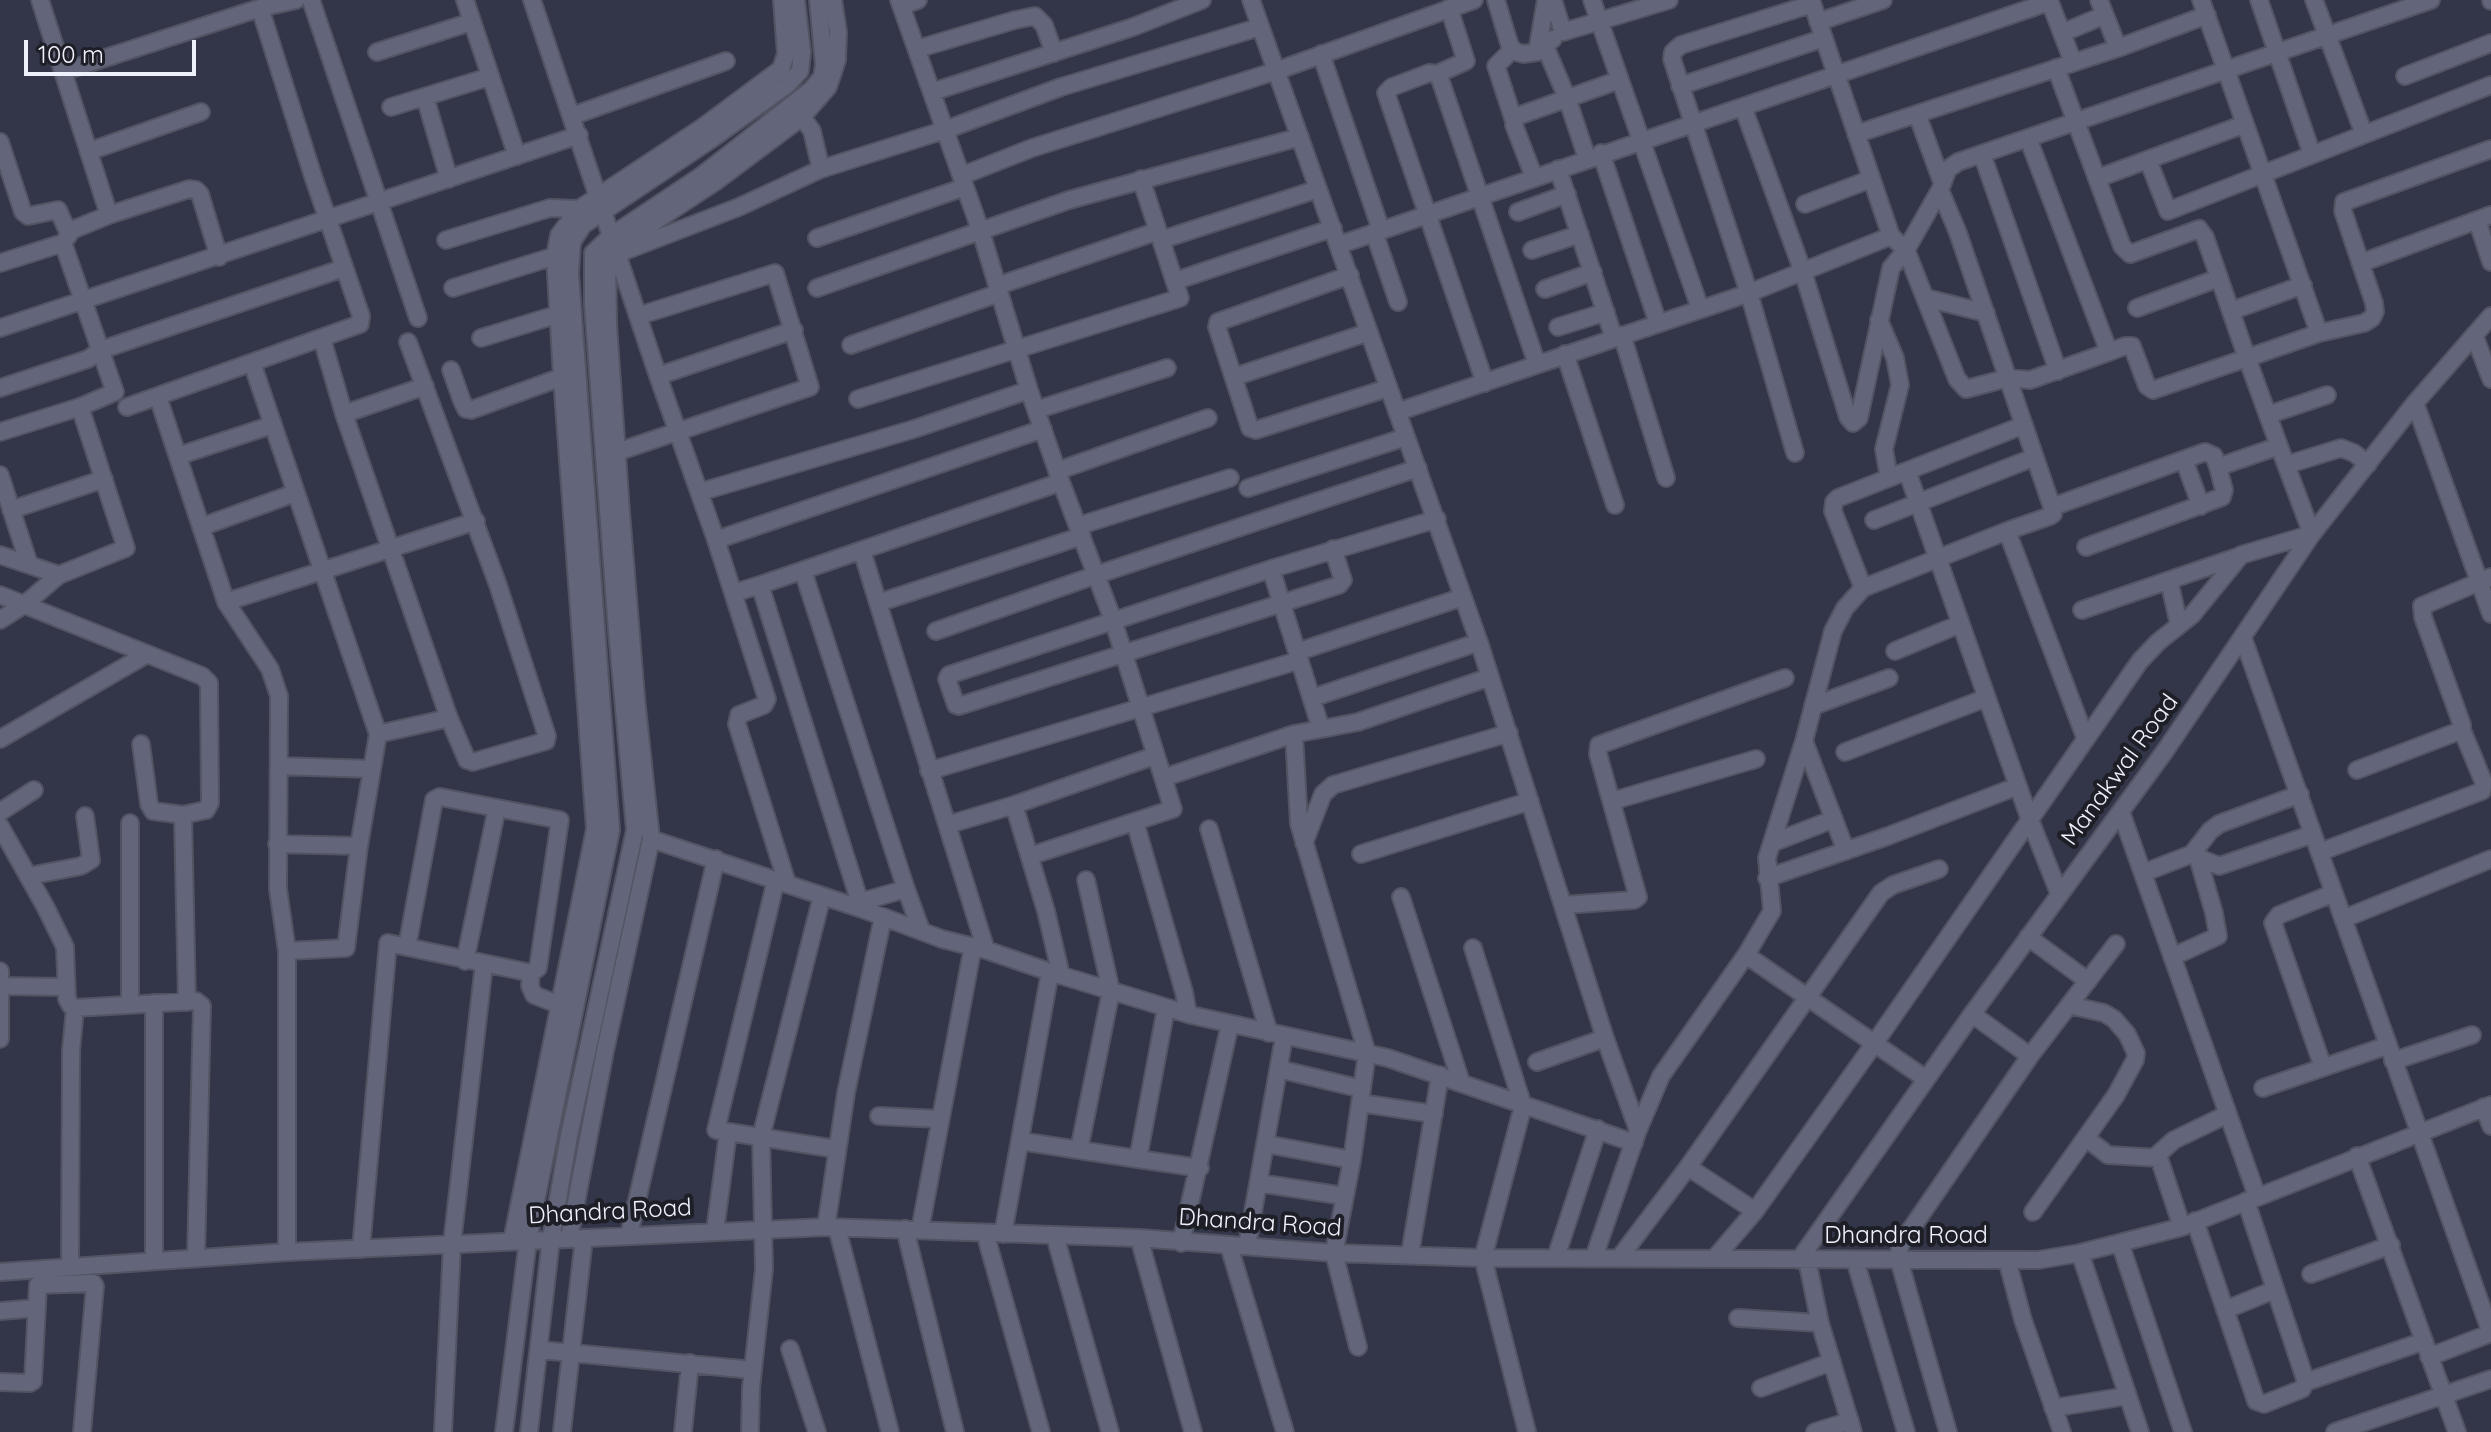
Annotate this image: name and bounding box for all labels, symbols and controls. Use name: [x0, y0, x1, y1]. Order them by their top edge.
scale bar: [28, 24, 200, 74]
text: 100 m: [38, 39, 104, 69]
street label: Manakwal Road: [2055, 689, 2185, 851]
street label: Dhandra Road: [528, 1193, 692, 1231]
street label: Dhandra Road: [1177, 1203, 1343, 1243]
street label: Dhandra Road: [1824, 1222, 1988, 1250]

